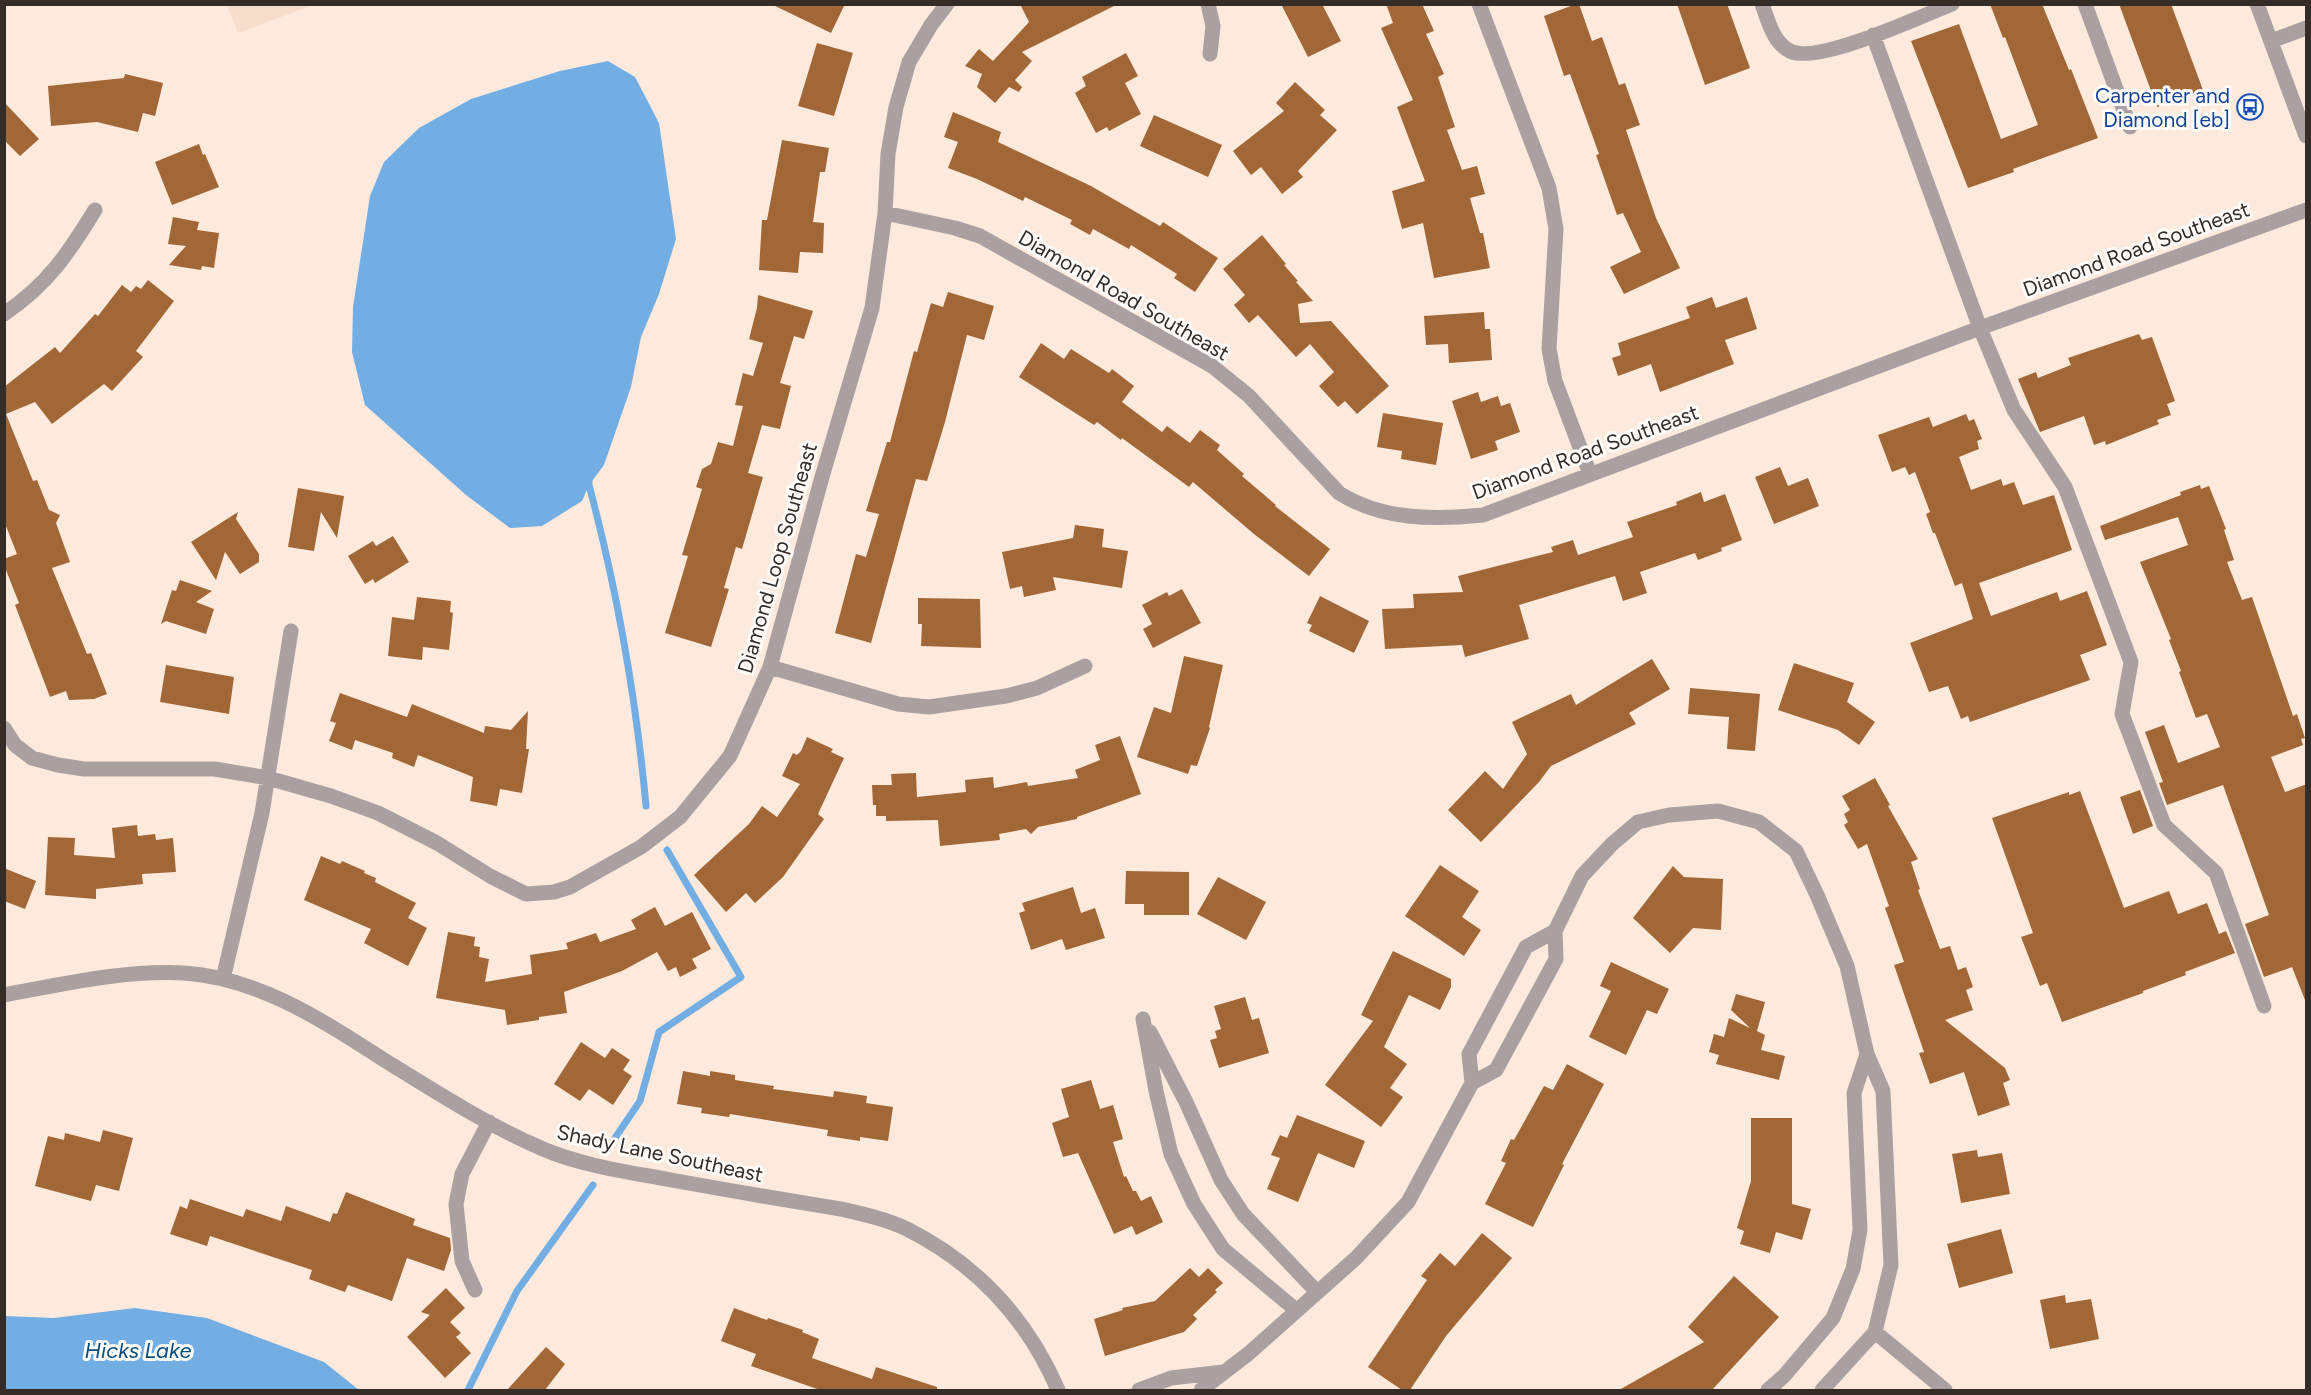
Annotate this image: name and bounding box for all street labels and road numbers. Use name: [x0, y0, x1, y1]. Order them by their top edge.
street label: Diamond Road Southeast: [2019, 196, 2253, 302]
street label: Diamond Road Southeast: [1014, 224, 1234, 366]
street label: Diamond Road Southeast: [1468, 399, 1702, 505]
street label: Diamond Loop Southeast: [732, 440, 822, 676]
street label: Shady Lane Southeast: [555, 1119, 765, 1187]

